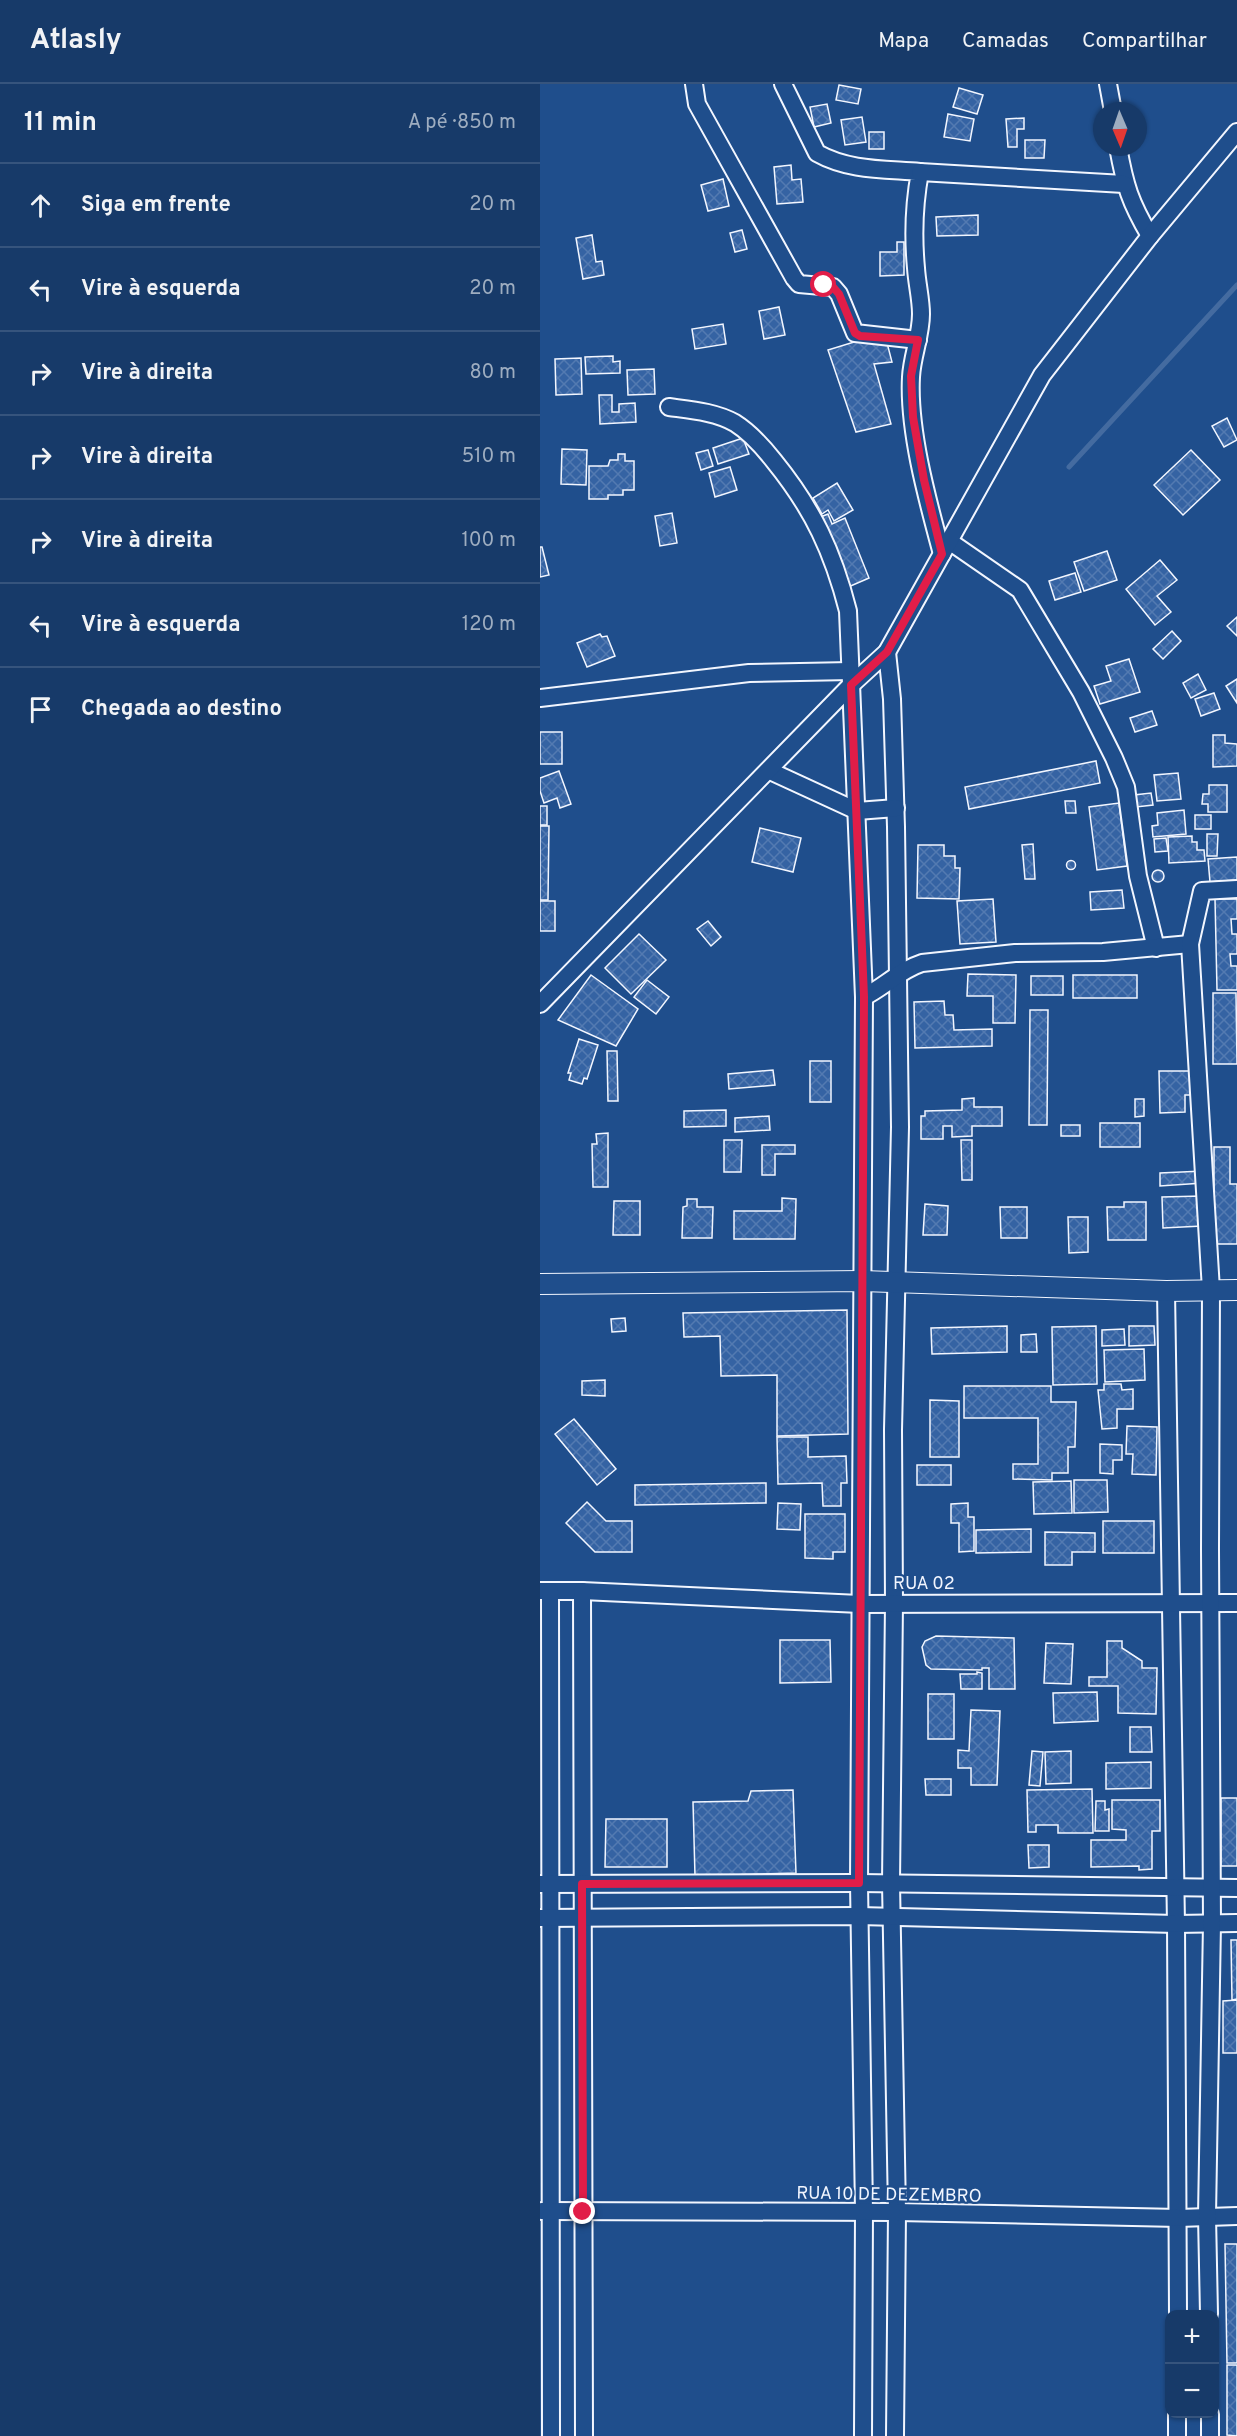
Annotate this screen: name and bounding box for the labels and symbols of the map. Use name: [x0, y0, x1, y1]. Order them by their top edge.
north arrow: [1093, 102, 1147, 156]
route start: [810, 271, 836, 297]
street label: RUA 02: [893, 1573, 955, 1596]
street label: RUA 10 DE DEZEMBRO: [796, 2182, 982, 2209]
route end: [569, 2198, 595, 2224]

